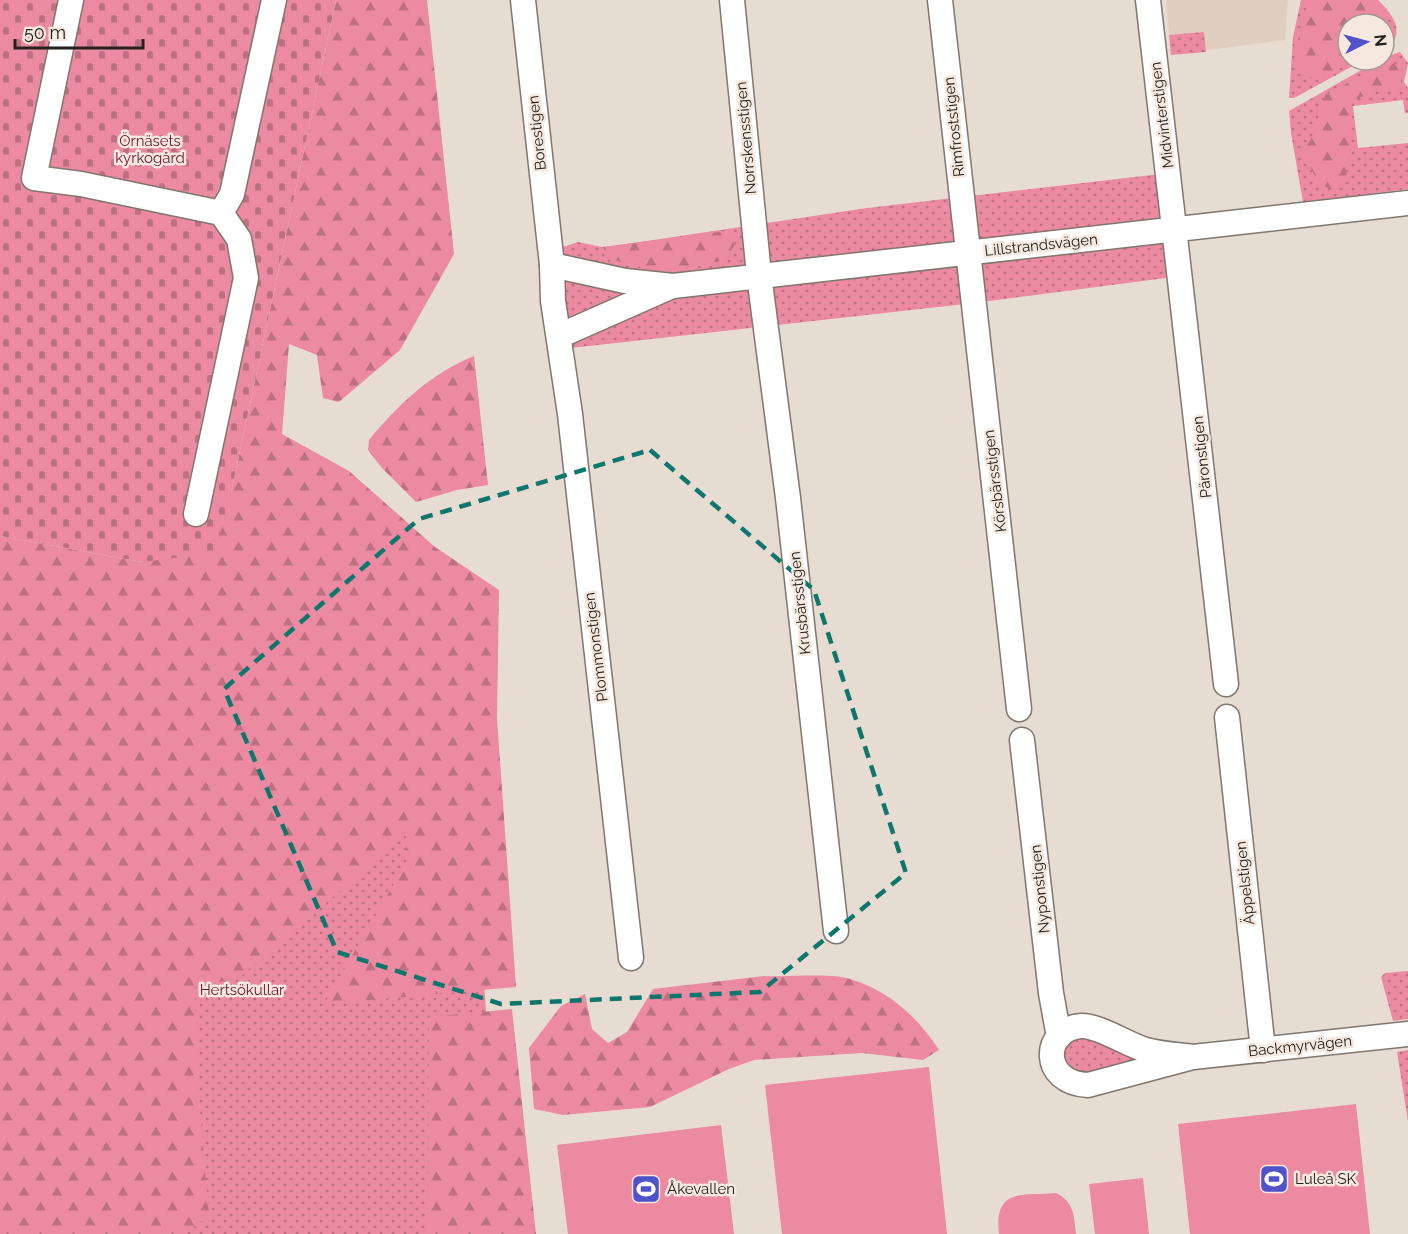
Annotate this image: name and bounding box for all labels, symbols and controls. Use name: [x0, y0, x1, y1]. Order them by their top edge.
scale bar: [15, 12, 142, 50]
north arrow: [1336, 12, 1396, 72]
text: 50 m: [24, 22, 66, 43]
text: N: [1370, 33, 1391, 48]
street label: Midvinterstigen: [1147, 61, 1177, 169]
street label: Rimfroststigen: [940, 76, 968, 178]
street label: Norrskensstigen: [732, 81, 760, 195]
street label: Borestigen: [524, 95, 550, 171]
park label: Örnäsets kyrkogård: [115, 131, 185, 167]
street label: Lillstrandsvägen: [983, 230, 1099, 260]
street label: Päronstigen: [1189, 415, 1215, 499]
street label: Körsbärsstigen: [980, 429, 1010, 533]
street label: Krusbärsstigen: [786, 551, 814, 655]
street label: Plommonstigen: [580, 591, 612, 703]
street label: Äppelstigen: [1231, 840, 1258, 926]
street label: Nyponstigen: [1026, 844, 1054, 934]
park label: Hertsökullar: [200, 981, 285, 999]
street label: Backmyrvägen: [1247, 1032, 1353, 1060]
sports icon: Luleå SK: [1258, 1163, 1290, 1195]
place label: Luleå SK: [1295, 1170, 1357, 1188]
sports icon: Åkevallen: [630, 1173, 662, 1205]
place label: Åkevallen: [667, 1180, 735, 1198]

